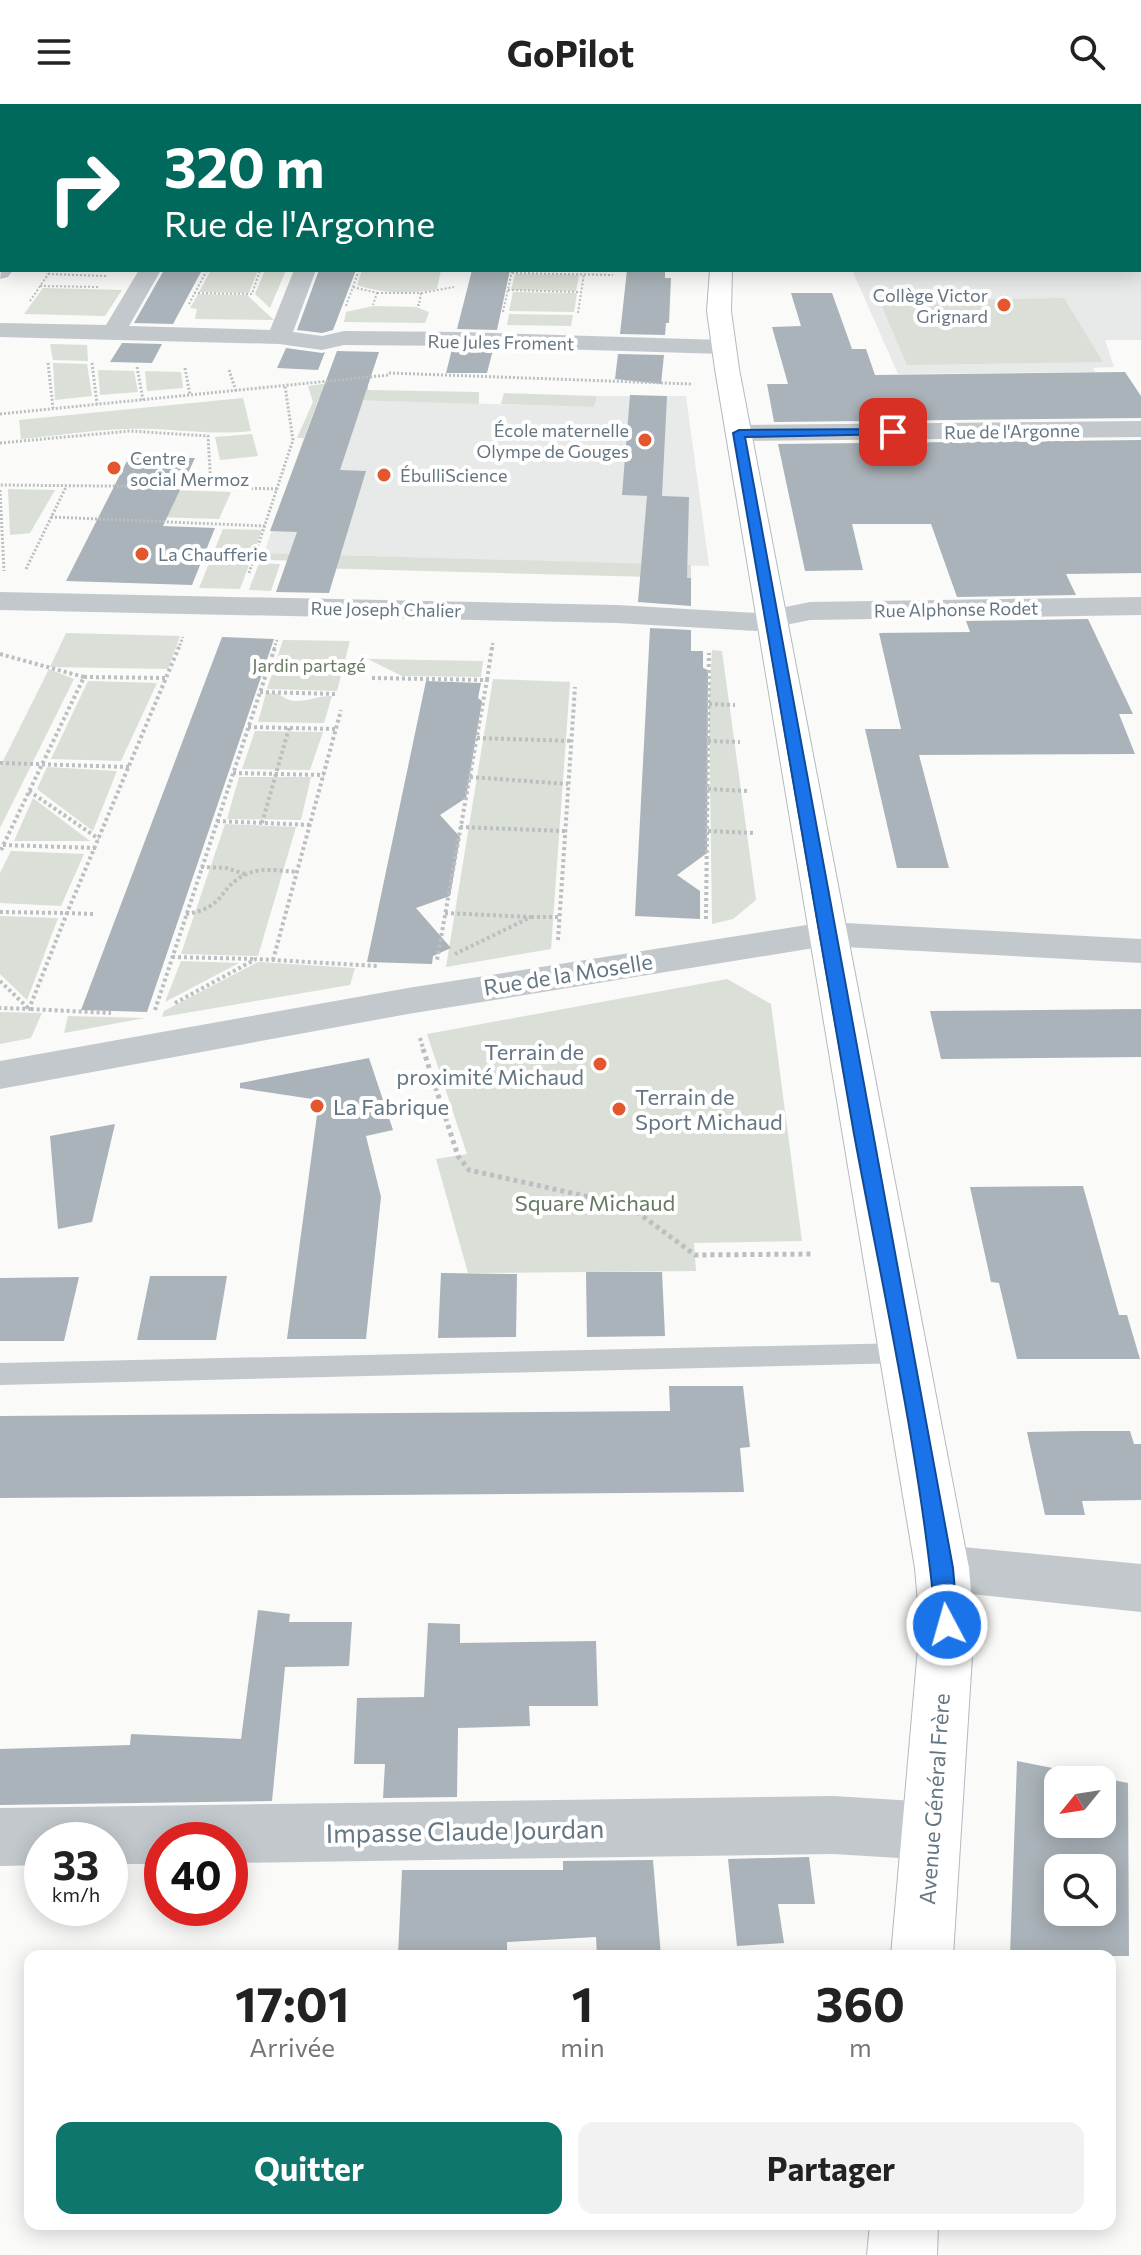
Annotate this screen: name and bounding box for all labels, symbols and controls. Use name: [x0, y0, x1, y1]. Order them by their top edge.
icon: menu: [32, 30, 76, 74]
text: GoPilot: [507, 30, 634, 74]
icon: search: [1065, 30, 1109, 74]
text: 320 m: [164, 131, 325, 200]
icon: right: [32, 136, 136, 240]
text: Rue de l'Argonne: [164, 200, 435, 244]
place label: Collège Victor Grignard: [873, 284, 988, 327]
marker: Collège Victor Grignard: [995, 296, 1013, 314]
street label: Rue Jules Froment: [428, 330, 574, 354]
pin: [859, 398, 927, 466]
icon: arrive: [871, 410, 915, 454]
place label: École maternelle Olympe de Gouges: [477, 419, 629, 462]
street label: Rue de l'Argonne: [944, 419, 1080, 443]
marker: École maternelle Olympe de Gouges: [636, 431, 654, 449]
place label: Centre social Mermoz: [130, 447, 249, 490]
marker: Centre social Mermoz: [105, 459, 123, 477]
place label: ÉbulliScience: [400, 464, 507, 486]
marker: ÉbulliScience: [375, 466, 393, 484]
place label: La Chaufferie: [158, 543, 267, 565]
marker: La Chaufferie: [133, 545, 151, 563]
street label: Rue Joseph Chalier: [310, 597, 462, 621]
street label: Rue Alphonse Rodet: [874, 597, 1038, 621]
park label: Jardin partagé: [252, 654, 366, 676]
street label: Rue de la Moselle: [481, 947, 655, 1001]
place label: Terrain de proximité Michaud: [396, 1038, 584, 1090]
marker: Terrain de proximité Michaud: [591, 1055, 609, 1073]
place label: Terrain de Sport Michaud: [635, 1083, 783, 1135]
place label: La Fabrique: [333, 1093, 449, 1120]
marker: La Fabrique: [308, 1097, 326, 1115]
marker: Terrain de Sport Michaud: [610, 1100, 628, 1118]
park label: Square Michaud: [515, 1189, 675, 1216]
position arrow: [905, 1583, 989, 1667]
street label: Avenue Général Frère: [913, 1692, 955, 1906]
north arrow: [1044, 1766, 1116, 1838]
map controls: [1044, 1766, 1116, 1926]
street label: Impasse Claude Jourdan: [325, 1812, 605, 1848]
speed limit sign: 40: [144, 1822, 248, 1926]
text: 33: [53, 1839, 99, 1888]
button: search: [1044, 1854, 1116, 1926]
text: km/h: [52, 1882, 100, 1906]
text: 17:01: [235, 1973, 349, 2032]
text: 1: [572, 1973, 593, 2032]
text: 360: [816, 1973, 905, 2032]
text: Arrivée: [249, 2031, 335, 2062]
text: min: [560, 2031, 605, 2062]
text: m: [849, 2031, 872, 2062]
button: Quitter: [56, 2122, 562, 2214]
button: Partager: [578, 2122, 1084, 2214]

